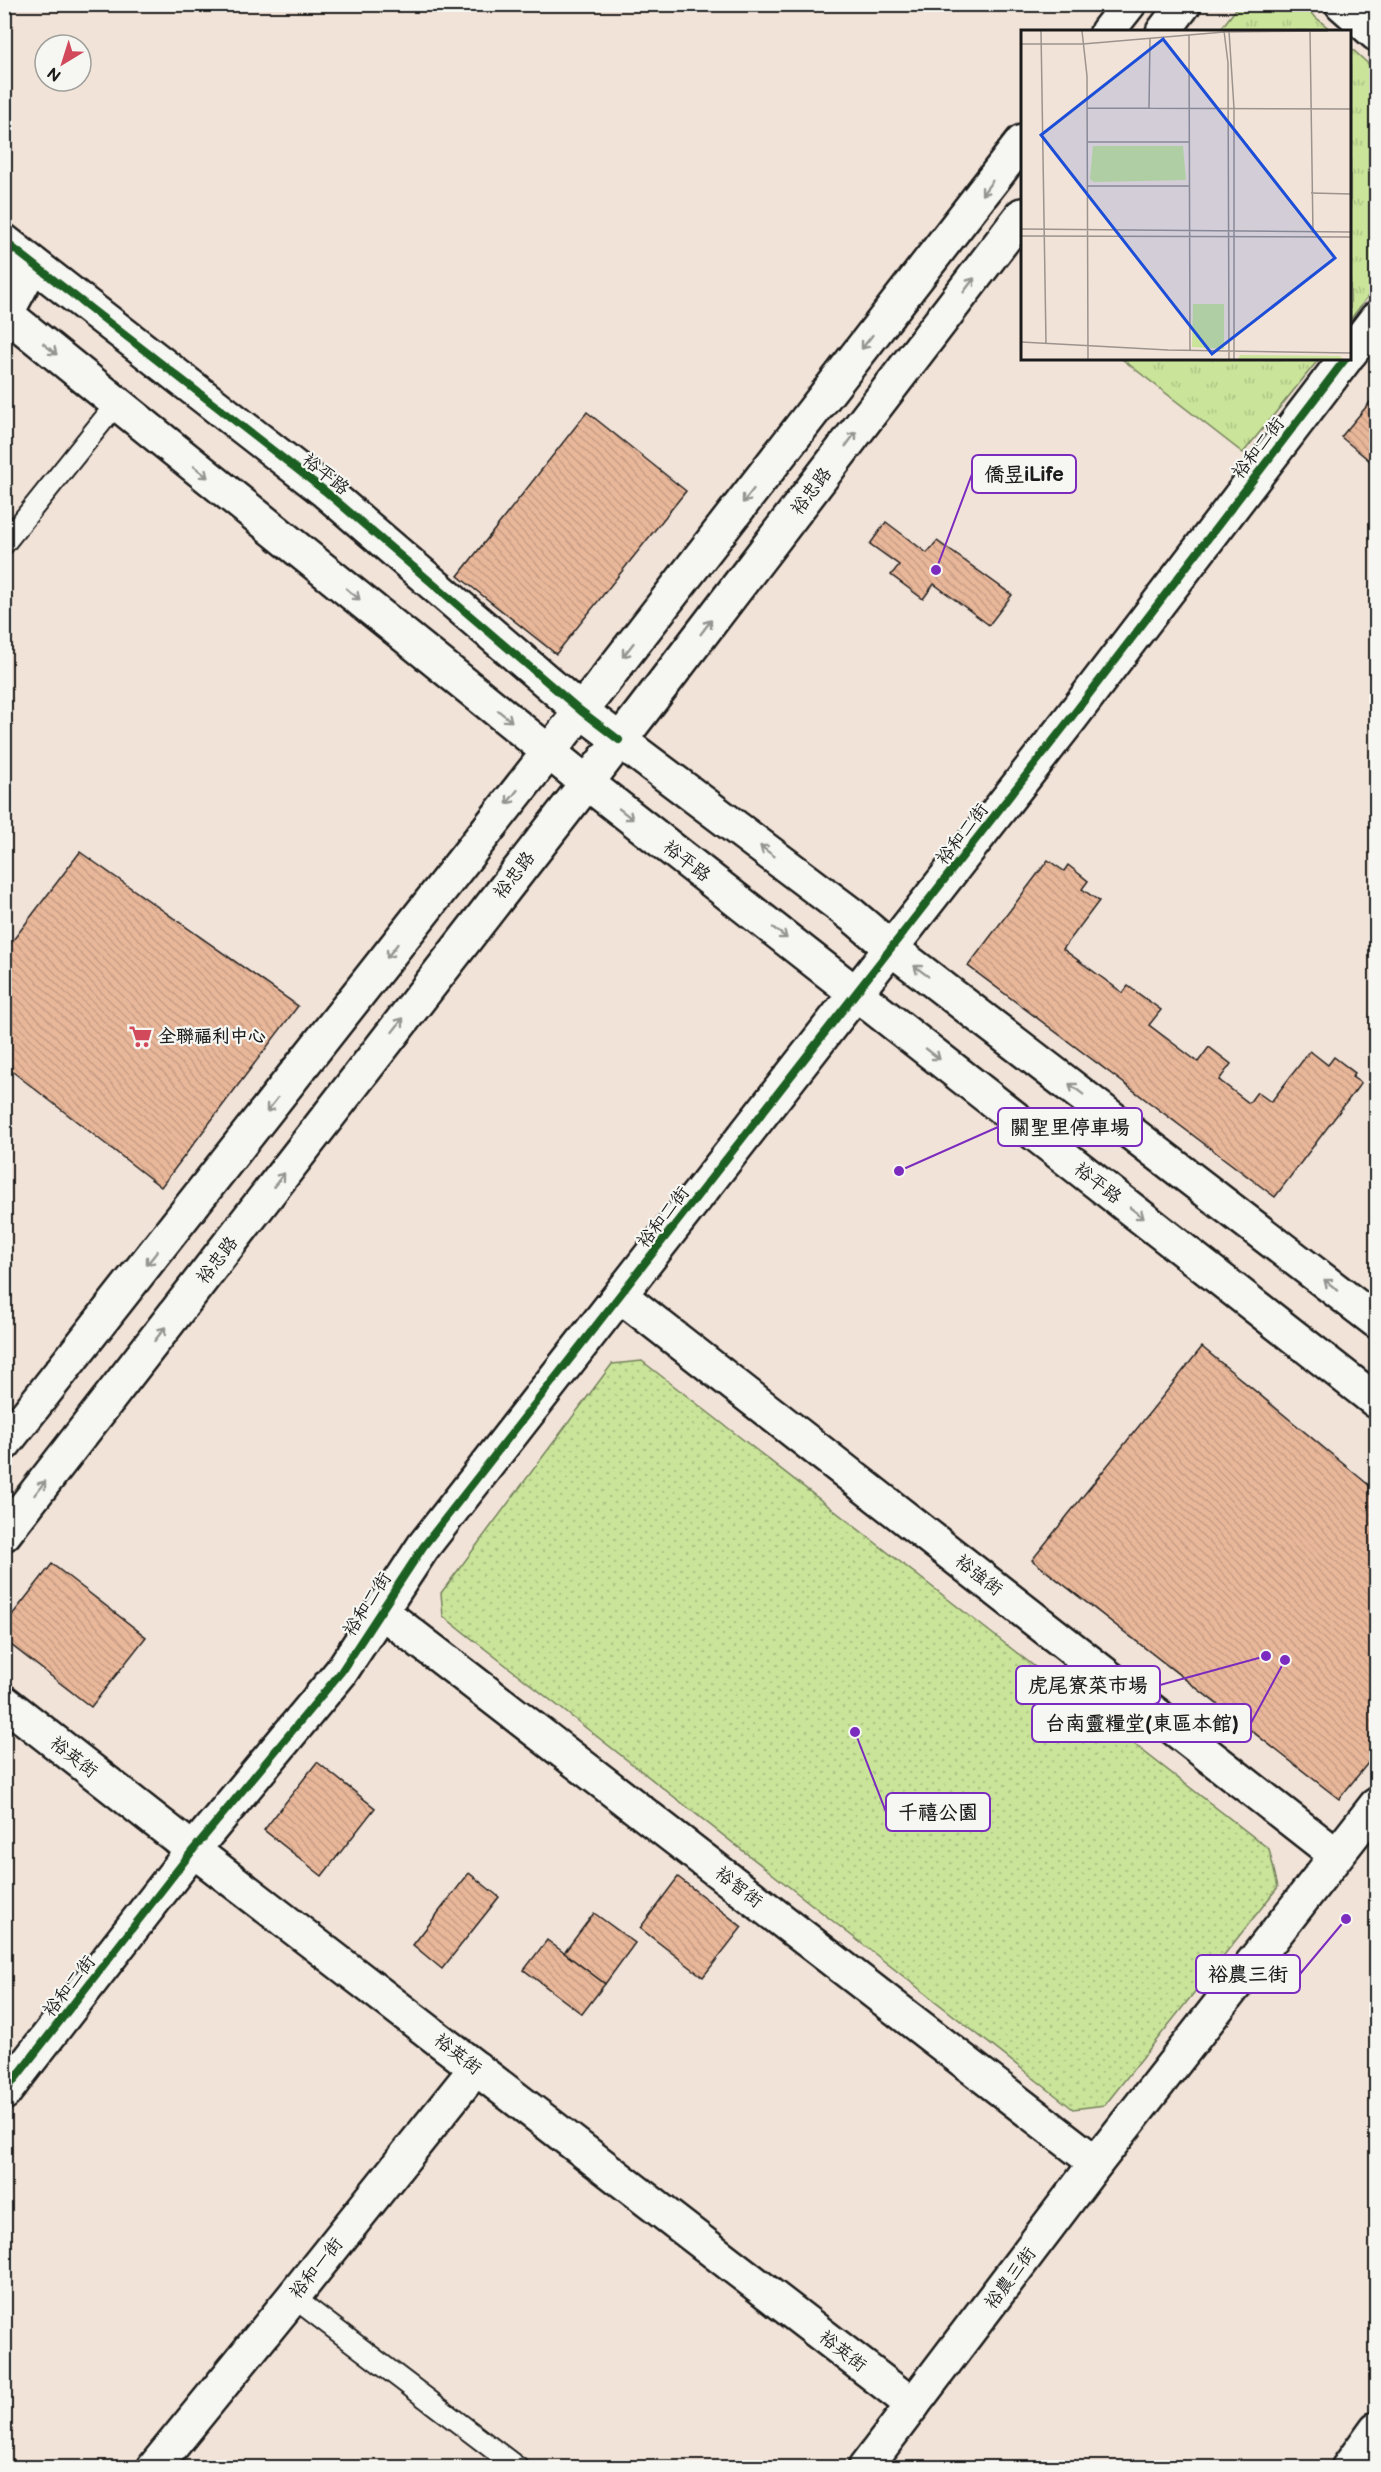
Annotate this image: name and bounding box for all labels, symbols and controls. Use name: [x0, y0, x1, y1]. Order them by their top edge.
inset map: [1021, 30, 1351, 360]
north arrow: [33, 33, 93, 93]
text: N: [44, 62, 65, 85]
one-way arrow: [981, 180, 994, 196]
one-way arrow: [963, 277, 976, 293]
one-way arrow: [861, 334, 874, 350]
one-way arrow: [42, 342, 58, 355]
street label: 裕和二街: [1228, 413, 1289, 483]
one-way arrow: [844, 432, 857, 448]
street label: 裕平路: [298, 449, 353, 500]
callout: 僑昱iLife: [972, 455, 1076, 493]
street label: 裕忠路: [787, 463, 836, 519]
text: 僑昱iLife: [984, 463, 1064, 487]
one-way arrow: [193, 465, 208, 479]
one-way arrow: [741, 488, 754, 504]
one-way arrow: [344, 588, 360, 601]
one-way arrow: [700, 620, 713, 636]
one-way arrow: [622, 642, 635, 658]
one-way arrow: [497, 709, 513, 722]
one-way arrow: [505, 789, 518, 805]
street label: 裕和二街: [932, 799, 993, 869]
one-way arrow: [618, 807, 634, 820]
street label: 裕平路: [659, 836, 714, 886]
one-way arrow: [759, 845, 775, 858]
street label: 裕忠路: [489, 848, 539, 903]
one-way arrow: [772, 927, 788, 939]
one-way arrow: [385, 943, 398, 959]
one-way arrow: [913, 965, 929, 978]
one-way arrow: [392, 1018, 405, 1034]
supermarket icon: 全聯福利中心: [127, 1023, 153, 1049]
place label: 全聯福利中心: [158, 1026, 266, 1047]
one-way arrow: [925, 1047, 941, 1060]
one-way arrow: [1068, 1083, 1084, 1096]
one-way arrow: [265, 1096, 278, 1112]
callout: 關聖里停車場: [998, 1108, 1142, 1146]
text: 關聖里停車場: [1010, 1116, 1130, 1140]
street label: 裕平路: [1070, 1158, 1125, 1208]
one-way arrow: [272, 1172, 285, 1188]
street label: 裕和二街: [633, 1182, 694, 1252]
one-way arrow: [1128, 1206, 1144, 1219]
street label: 裕忠路: [192, 1233, 242, 1288]
one-way arrow: [146, 1250, 158, 1266]
one-way arrow: [1323, 1278, 1339, 1291]
one-way arrow: [153, 1326, 166, 1342]
one-way arrow: [34, 1480, 47, 1496]
street label: 裕強街: [951, 1550, 1006, 1600]
street label: 裕和二街: [339, 1568, 396, 1640]
callout: 虎尾寮菜市場: [1016, 1666, 1160, 1704]
text: 虎尾寮菜市場: [1028, 1674, 1148, 1698]
callout: 台南靈糧堂(東區本館): [1032, 1704, 1251, 1742]
text: 台南靈糧堂(東區本館): [1045, 1712, 1239, 1736]
street label: 裕英街: [46, 1732, 101, 1782]
callout: 千禧公園: [886, 1793, 990, 1831]
text: 千禧公園: [898, 1801, 978, 1825]
street label: 裕智街: [711, 1862, 766, 1912]
street label: 裕和二街: [39, 1951, 100, 2021]
callout: 裕農三街: [1196, 1955, 1300, 1993]
text: 裕農三街: [1208, 1963, 1288, 1987]
street label: 裕英街: [430, 2029, 485, 2079]
street label: 裕和一街: [286, 2234, 347, 2303]
street label: 裕農三街: [980, 2243, 1040, 2313]
street label: 裕英街: [815, 2326, 870, 2376]

